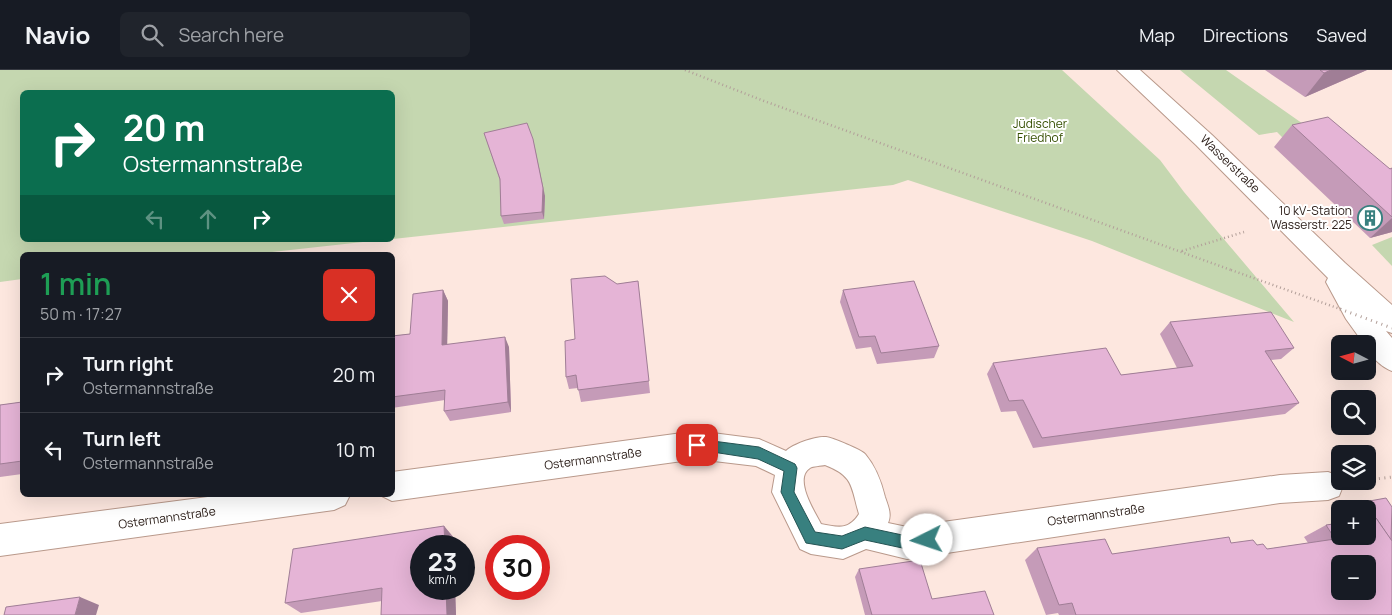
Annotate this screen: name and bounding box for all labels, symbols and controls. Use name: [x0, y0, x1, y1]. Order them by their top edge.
search box: [120, 12, 470, 57]
text: Navio: [25, 18, 90, 51]
icon: search: [138, 21, 166, 49]
text: Search here: [178, 22, 284, 48]
text: Map: [1139, 23, 1175, 47]
text: Directions: [1203, 23, 1288, 47]
text: Saved: [1316, 23, 1367, 47]
text: 20 m: [123, 104, 205, 152]
icon: right: [40, 110, 105, 175]
park label: Jüdischer Friedhof: [1013, 115, 1068, 146]
street label: Wasserstraße: [1197, 131, 1264, 197]
text: Ostermannstraße: [123, 149, 303, 179]
place label: 10 kV-Station Wasserstr. 225: [1270, 202, 1352, 233]
icon: left: [141, 205, 169, 233]
icon: ahead: [194, 205, 222, 233]
icon: right: [247, 205, 275, 233]
building icon: 10 kV-Station Wasserstr. 225: [1357, 205, 1383, 231]
text: 1 min: [40, 263, 112, 304]
button: close: [323, 269, 375, 321]
text: 50 m · 17:27: [40, 303, 122, 325]
north arrow: [1331, 335, 1376, 380]
map controls: [1331, 335, 1376, 600]
text: Turn right: [83, 351, 173, 377]
icon: right: [40, 361, 68, 389]
text: 20 m: [333, 362, 375, 388]
text: Ostermannstraße: [83, 377, 214, 399]
button: search: [1331, 390, 1376, 435]
pin: [676, 424, 718, 466]
text: Turn left: [83, 426, 161, 452]
icon: arrive: [683, 431, 711, 459]
icon: left: [40, 436, 68, 464]
text: 10 m: [336, 437, 375, 463]
street label: Ostermannstraße: [543, 443, 643, 474]
button: layers: [1331, 445, 1376, 490]
text: Ostermannstraße: [83, 452, 214, 474]
street label: Ostermannstraße: [1046, 499, 1146, 530]
button: +: [1331, 500, 1376, 545]
street label: Ostermannstraße: [117, 502, 217, 533]
position arrow: [900, 513, 952, 565]
speed limit sign: 30: [485, 535, 550, 600]
text: 23: [428, 544, 457, 579]
button: −: [1331, 555, 1376, 600]
text: km/h: [429, 571, 456, 588]

